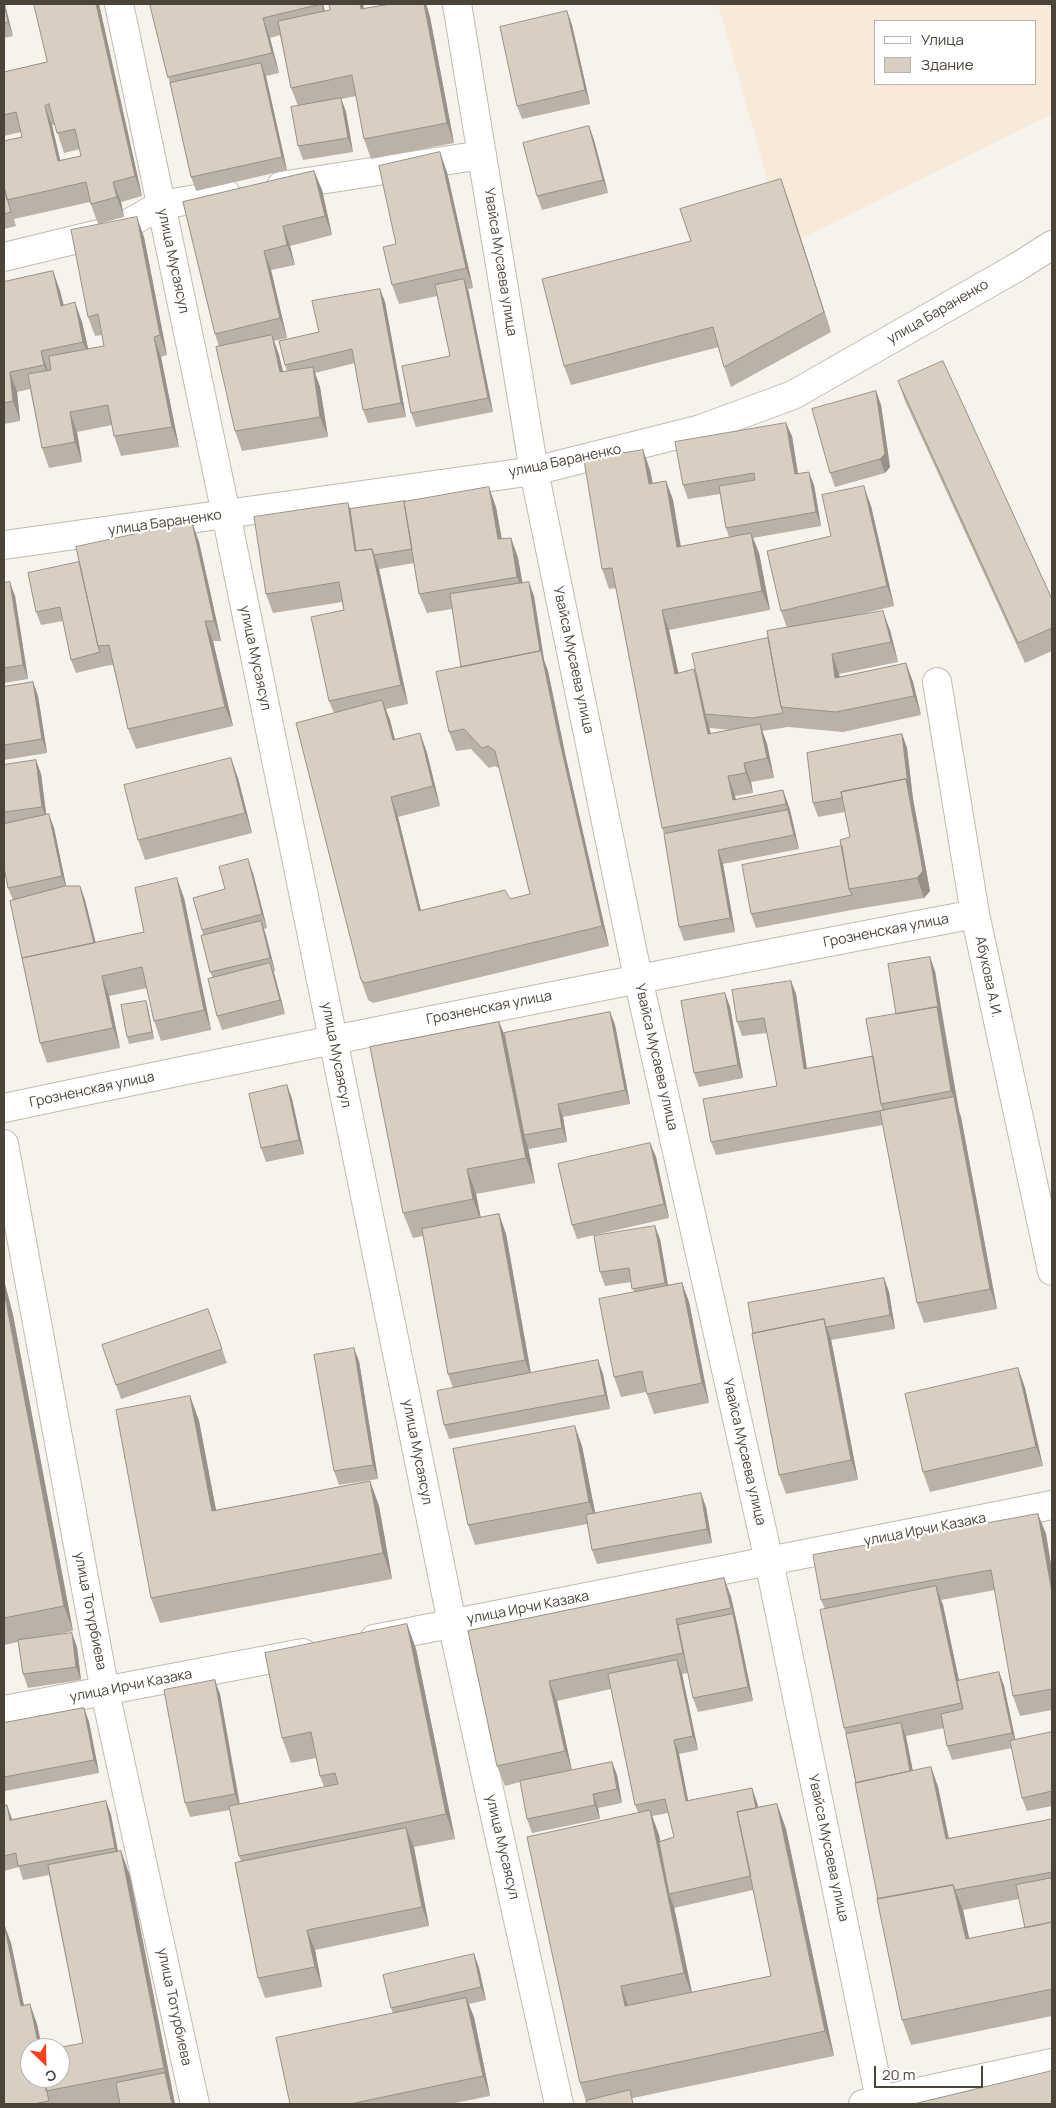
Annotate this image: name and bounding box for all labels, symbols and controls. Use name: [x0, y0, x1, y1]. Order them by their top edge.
legend: [874, 20, 1036, 85]
text: Улица: [921, 29, 964, 50]
text: Здание: [921, 54, 973, 75]
street label: Увайса Мусаева улица: [480, 187, 520, 337]
street label: улица Мусаясул: [154, 207, 192, 315]
street label: улица Бараненко: [884, 276, 992, 348]
street label: улица Бараненко: [507, 441, 623, 481]
street label: улица Бараненко: [107, 507, 223, 539]
street label: Увайса Мусаева улица: [549, 585, 597, 735]
street label: улица Мусаясул: [236, 604, 274, 712]
street label: Грозненская улица: [822, 911, 950, 951]
street label: Абукова А.И.: [971, 935, 1005, 1019]
street label: Увайса Мусаева улица: [631, 982, 681, 1132]
street label: Грозненская улица: [425, 988, 553, 1028]
street label: улица Мусаясул: [318, 1001, 354, 1109]
street label: Грозненская улица: [28, 1069, 156, 1111]
street label: Увайса Мусаева улица: [719, 1377, 769, 1527]
street label: улица Мусаясул: [399, 1398, 435, 1506]
street label: улица Ирчи Казака: [862, 1510, 988, 1550]
street label: улица Тотурбиева: [70, 1551, 110, 1671]
street label: улица Ирчи Казака: [465, 1588, 591, 1628]
street label: улица Ирчи Казака: [68, 1666, 194, 1706]
street label: Увайса Мусаева улица: [804, 1773, 852, 1923]
street label: улица Мусаясул: [482, 1793, 522, 1901]
street label: улица Тотурбиева: [153, 1947, 195, 2067]
north arrow: [20, 2038, 70, 2088]
scale bar: [876, 2056, 985, 2088]
text: 20 m: [882, 2064, 915, 2085]
text: С: [42, 2065, 59, 2087]

